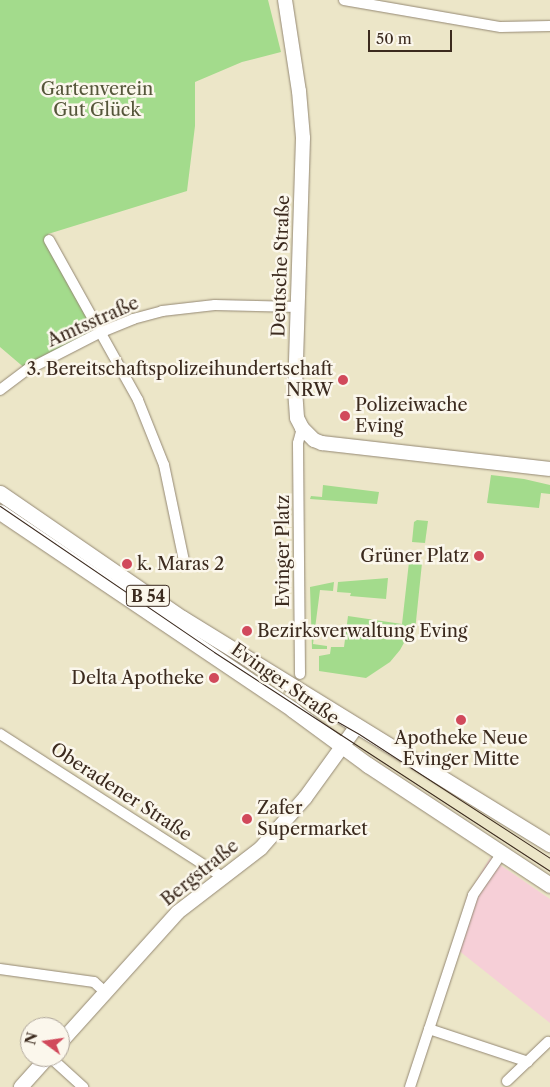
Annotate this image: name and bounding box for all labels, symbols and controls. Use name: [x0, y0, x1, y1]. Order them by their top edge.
scale bar: [370, 20, 454, 52]
text: 50 m: [376, 29, 412, 48]
park label: Gartenverein Gut Glück: [41, 79, 153, 122]
street label: Deutsche Straße: [268, 195, 294, 337]
street label: Amtsstraße: [44, 292, 142, 352]
place label: 3. Bereitschaftspolizeihundertschaft NRW: [26, 359, 333, 402]
marker: 3. Bereitschaftspolizeihundertschaft NRW: [337, 374, 349, 386]
place label: Polizeiwache Eving: [355, 395, 468, 438]
marker: Polizeiwache Eving: [339, 410, 351, 422]
street label: Evinger Platz: [272, 494, 294, 608]
place label: Grüner Platz: [360, 545, 469, 567]
marker: Grüner Platz: [473, 550, 485, 562]
place label: k. Maras 2: [137, 553, 224, 575]
marker: k. Maras 2: [121, 558, 133, 570]
road number: B 54: [126, 582, 170, 610]
place label: Bezirksverwaltung Eving: [257, 620, 468, 642]
marker: Bezirksverwaltung Eving: [241, 625, 253, 637]
street label: Evinger Straße: [227, 639, 343, 729]
place label: Delta Apotheke: [70, 667, 204, 689]
marker: Delta Apotheke: [208, 672, 220, 684]
marker: Apotheke Neue Evinger Mitte: [455, 714, 467, 726]
place label: Apotheke Neue Evinger Mitte: [394, 728, 528, 771]
street label: Oberadener Straße: [46, 738, 196, 846]
place label: Zafer Supermarket: [257, 798, 368, 841]
marker: Zafer Supermarket: [241, 813, 253, 825]
street label: Bergstraße: [157, 835, 243, 911]
north arrow: [20, 1017, 70, 1067]
text: N: [21, 1031, 42, 1047]

